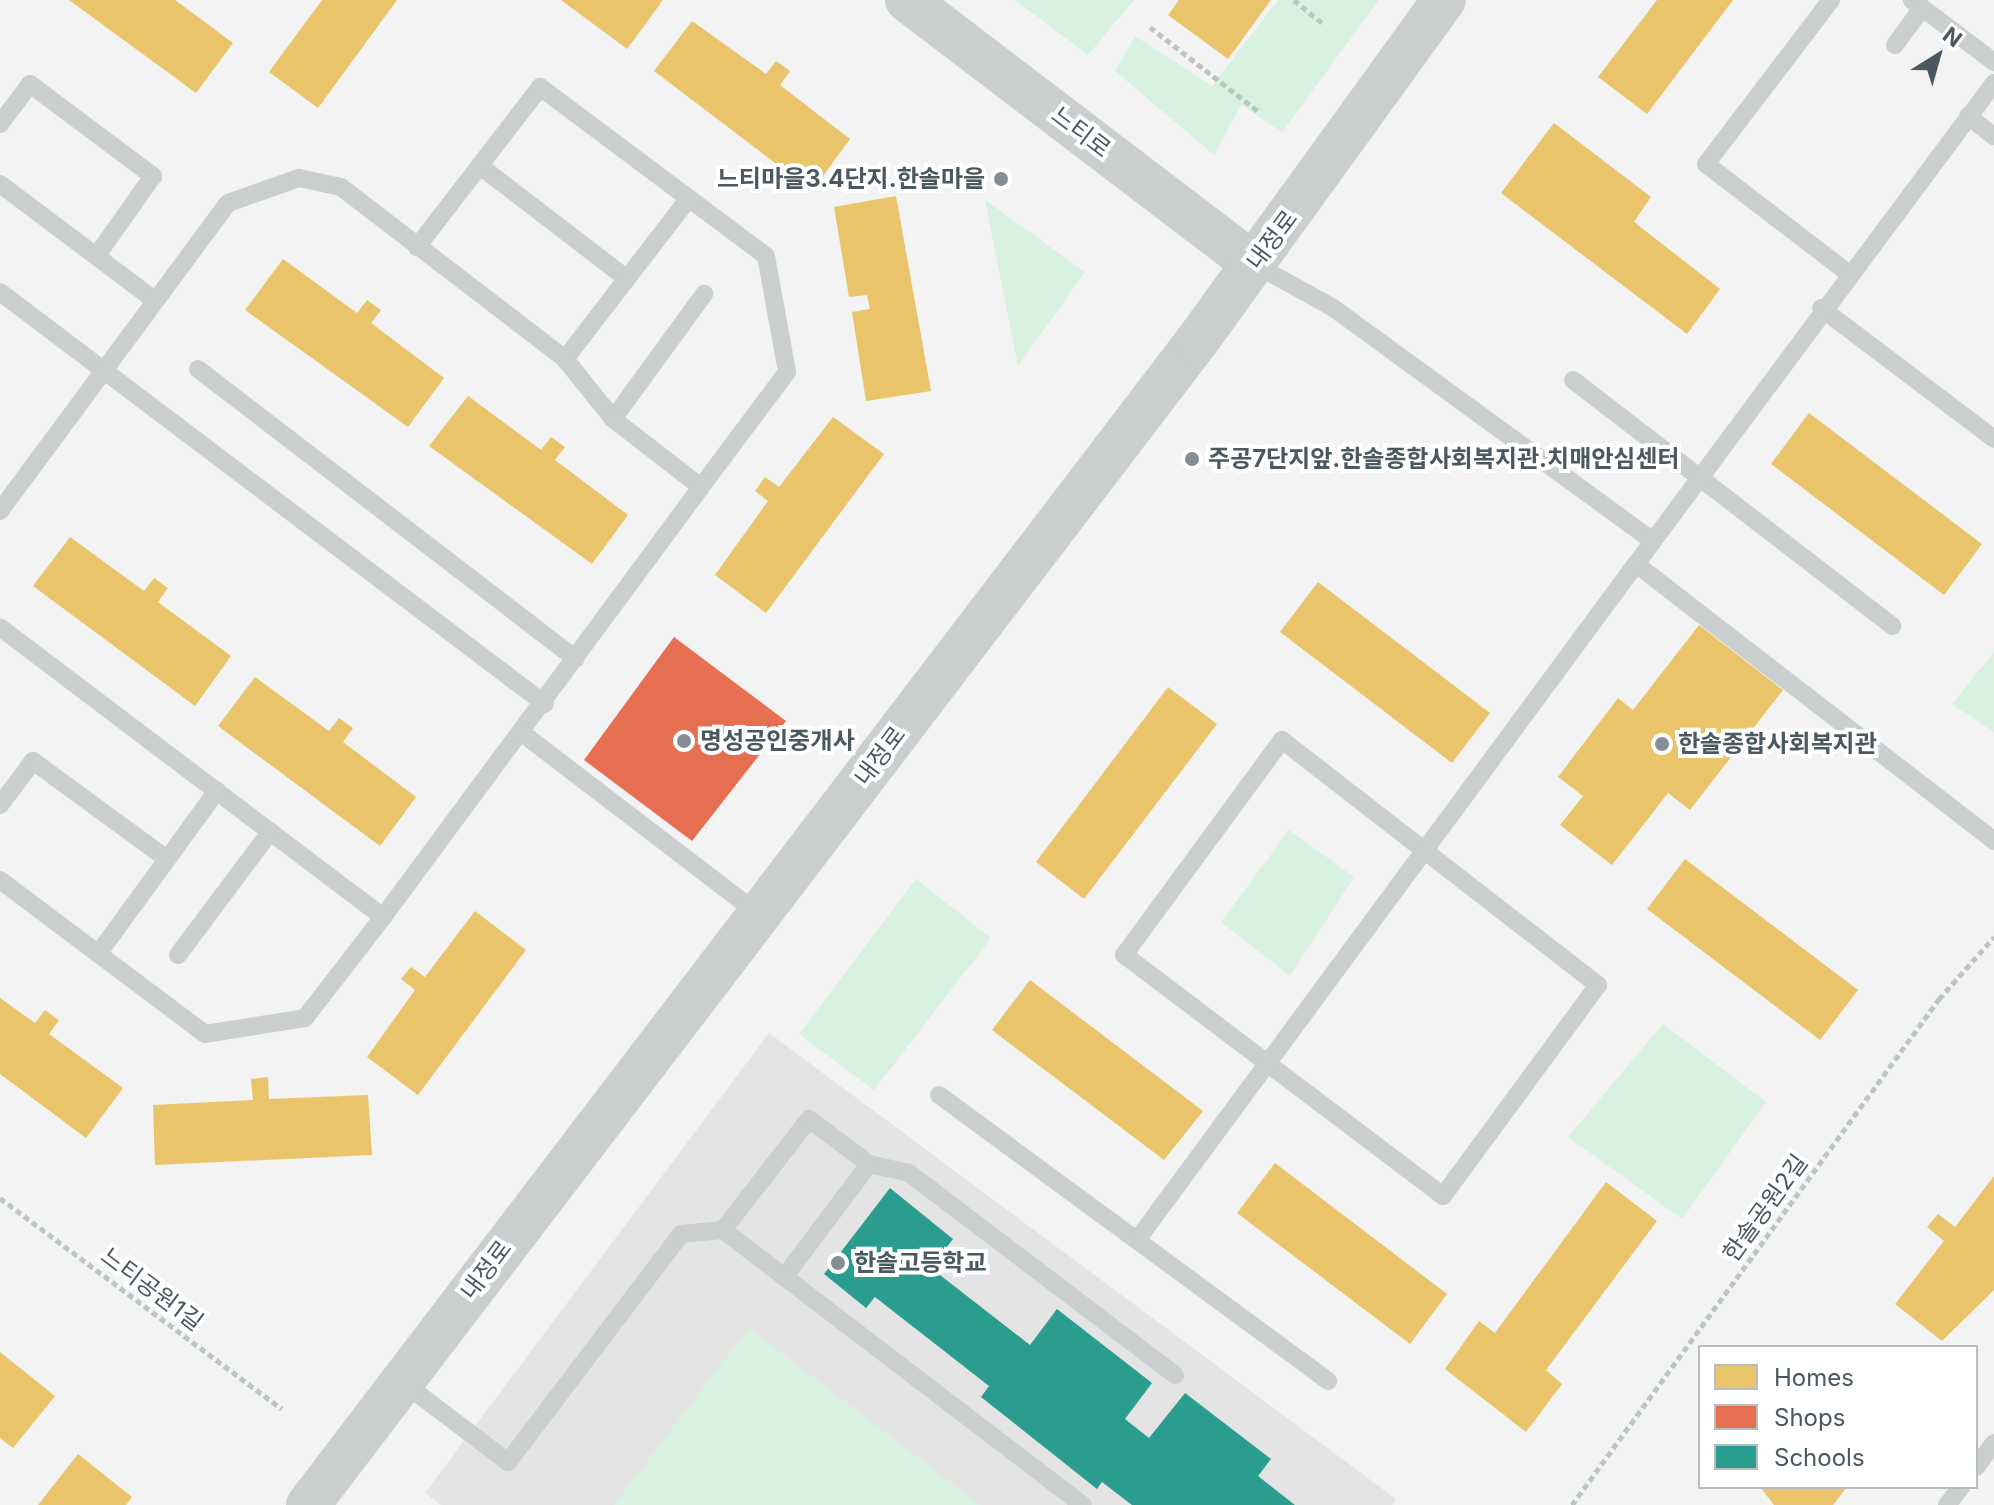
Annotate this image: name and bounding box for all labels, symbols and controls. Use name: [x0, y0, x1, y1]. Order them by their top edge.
north arrow: [1898, 16, 1978, 96]
text: N: [1938, 21, 1967, 52]
street label: 느티로: [1046, 101, 1116, 163]
place label: 느티마을3.4단지.한솔마을: [717, 165, 985, 193]
marker: 느티마을3.4단지.한솔마을: [992, 170, 1010, 188]
street label: 내정로: [1241, 205, 1303, 275]
place label: 주공7단지앞.한솔종합사회복지관.치매안심센터: [1208, 445, 1680, 473]
marker: 주공7단지앞.한솔종합사회복지관.치매안심센터: [1183, 450, 1201, 468]
street label: 내정로: [849, 721, 911, 791]
place label: 명성공인중개사: [700, 727, 855, 755]
place label: 한솔종합사회복지관: [1678, 730, 1877, 758]
marker: 명성공인중개사: [675, 732, 693, 750]
marker: 한솔종합사회복지관: [1653, 735, 1671, 753]
street label: 한솔공원2길: [1717, 1149, 1813, 1267]
street label: 내정로: [455, 1235, 517, 1305]
street label: 느티공원1길: [95, 1241, 209, 1337]
place label: 한솔고등학교: [854, 1249, 986, 1277]
marker: 한솔고등학교: [829, 1254, 847, 1272]
legend: [1698, 1345, 1978, 1489]
text: Homes: [1774, 1363, 1854, 1392]
text: Shops: [1774, 1403, 1845, 1432]
text: Schools: [1774, 1443, 1865, 1472]

